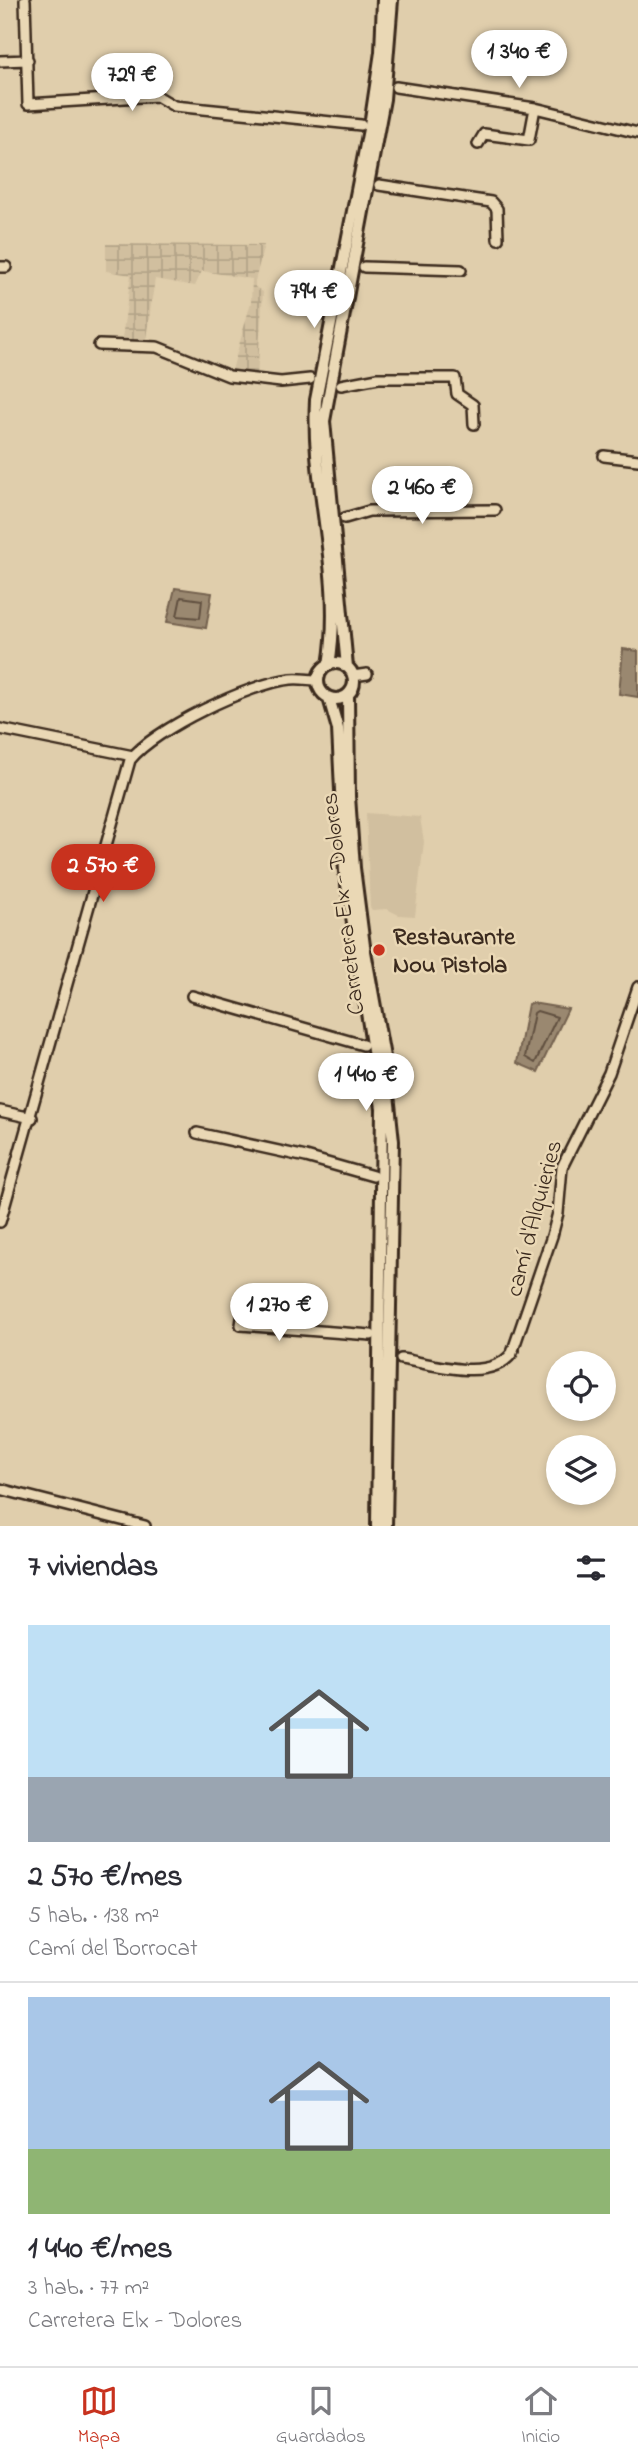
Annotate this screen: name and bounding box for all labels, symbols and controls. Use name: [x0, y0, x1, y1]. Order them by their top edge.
pin: 1 340 €: [454, 31, 584, 90]
text: 1 340 €: [487, 36, 551, 69]
pin: 729 €: [83, 54, 181, 113]
text: 729 €: [107, 59, 157, 92]
pin: 794 €: [265, 270, 363, 330]
text: 794 €: [290, 276, 338, 309]
pin: 2 460 €: [357, 466, 487, 526]
text: 2 460 €: [388, 472, 456, 505]
street label: Carretera Elx - Dolores: [313, 791, 375, 1017]
pin: 2 570 €: [38, 844, 168, 904]
text: 2 570 €: [67, 850, 139, 883]
place label: Restaurante Nou Pistola: [393, 921, 516, 984]
marker: Restaurante Nou Pistola: [371, 942, 387, 958]
pin: 1 440 €: [301, 1054, 431, 1113]
text: 1 440 €: [334, 1059, 398, 1092]
street label: camí d'Alquieries: [498, 1136, 573, 1301]
pin: 1 270 €: [214, 1284, 344, 1343]
text: 1 270 €: [246, 1289, 312, 1322]
map controls: [546, 1351, 616, 1505]
button: locate: [546, 1351, 616, 1421]
button: layers: [546, 1435, 616, 1505]
text: 7 viviendas: [28, 1546, 158, 1590]
icon: filters: [572, 1549, 610, 1587]
icon: home: [256, 1671, 382, 1797]
text: 2 570 €/mes: [28, 1856, 183, 1900]
text: 5 hab. · 138 m²: [28, 1900, 159, 1933]
text: Camí del Borrocat: [28, 1933, 198, 1966]
icon: home: [256, 2043, 382, 2169]
text: 1 440 €/mes: [28, 2228, 172, 2272]
text: 3 hab. · 77 m²: [28, 2272, 149, 2305]
text: Carretera Elx - Dolores: [28, 2305, 242, 2338]
tab: Mapa: [78, 2382, 120, 2451]
tab: Guardados: [276, 2382, 366, 2451]
tab: Inicio: [521, 2382, 560, 2451]

